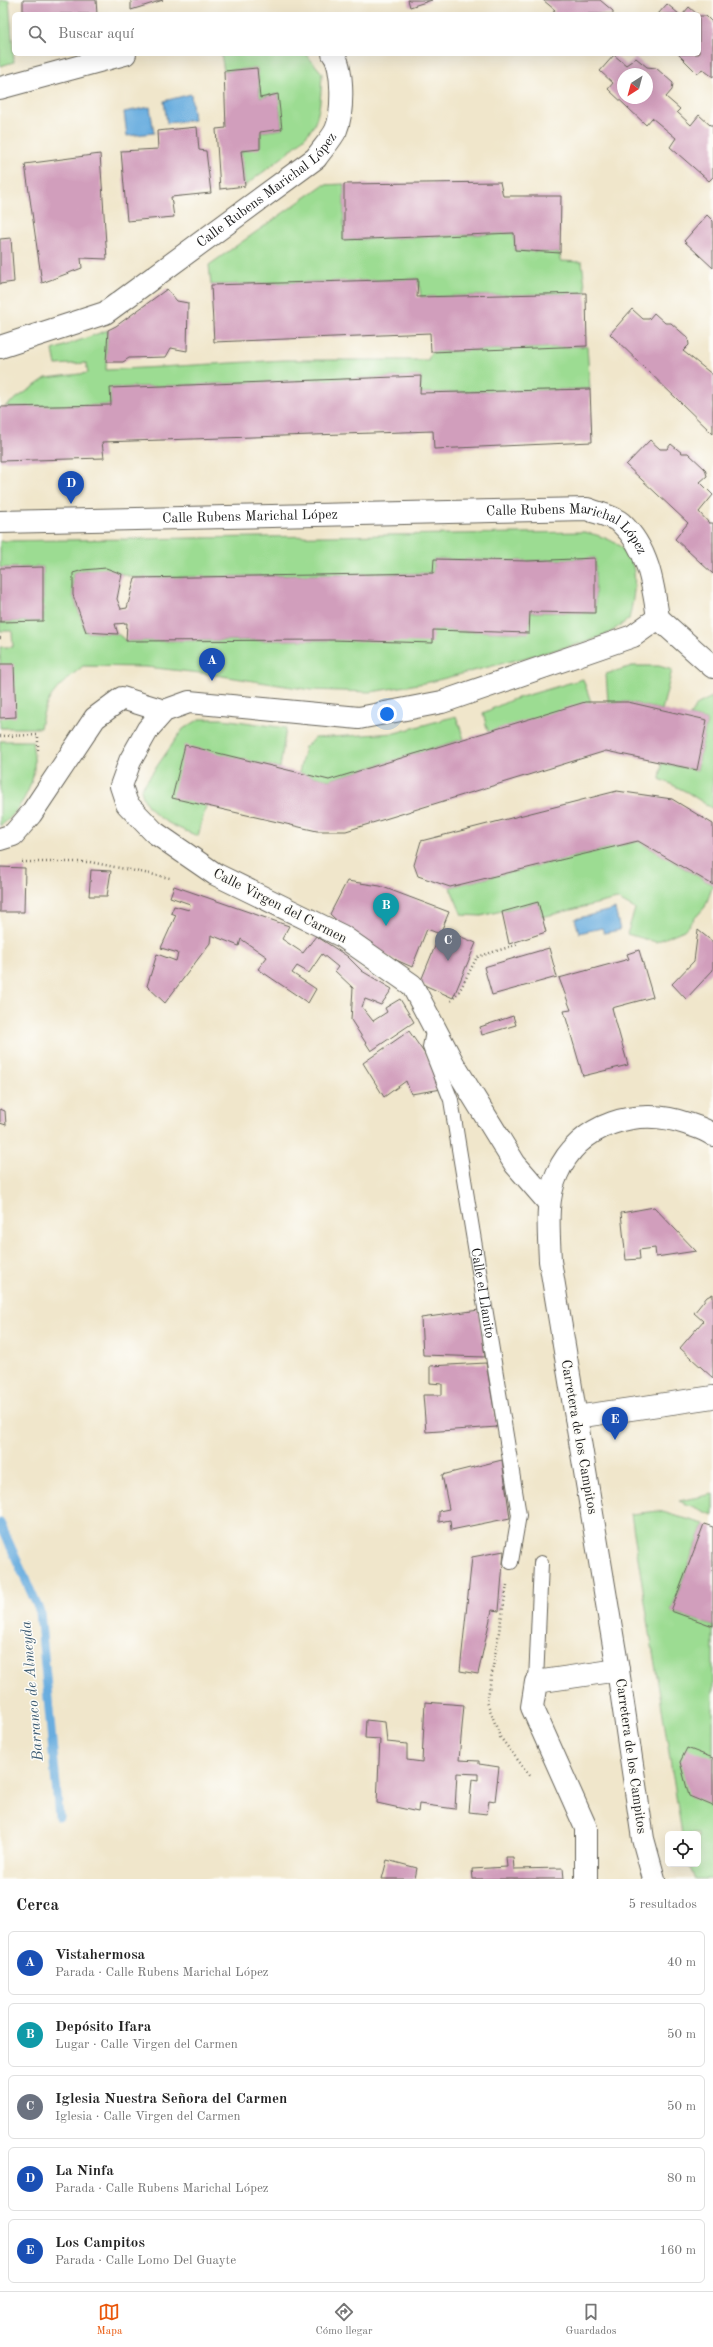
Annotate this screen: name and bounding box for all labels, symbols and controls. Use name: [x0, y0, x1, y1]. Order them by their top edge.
search box: [12, 12, 701, 56]
icon: search: [26, 23, 48, 45]
text: Buscar aquí: [58, 27, 134, 42]
north arrow: [617, 68, 653, 104]
street label: Calle Rubens Marichal López: [194, 130, 340, 250]
pin: D: [58, 471, 84, 504]
street label: Calle Rubens Marichal López: [486, 502, 649, 557]
street label: Calle Rubens Marichal López: [162, 508, 338, 525]
pin: A: [199, 648, 225, 681]
your location: [377, 704, 397, 724]
street label: Calle Virgen del Carmen: [211, 866, 350, 946]
pin: B: [373, 893, 399, 926]
pin: C: [435, 928, 461, 961]
street label: Calle el Llanito: [468, 1247, 497, 1339]
street label: Carretera de los Campitos: [558, 1359, 600, 1515]
pin: E: [602, 1407, 628, 1440]
water label: Barranco de Almeyda: [19, 1620, 47, 1763]
street label: Carretera de los Campitos: [613, 1677, 649, 1835]
map controls: [665, 1831, 701, 1867]
button: locate: [665, 1831, 701, 1867]
text: Cerca: [16, 1897, 59, 1914]
text: 5 resultados: [629, 1898, 697, 1911]
text: Vistahermosa: [55, 1948, 145, 1963]
text: A: [25, 1956, 35, 1969]
text: 40 m: [667, 1956, 696, 1969]
text: Parada · Calle Rubens Marichal López: [55, 1966, 269, 1979]
text: Depósito Ifara: [55, 2020, 151, 2035]
text: B: [25, 2028, 35, 2041]
text: 50 m: [667, 2028, 696, 2041]
text: Lugar · Calle Virgen del Carmen: [55, 2038, 238, 2051]
text: Iglesia Nuestra Señora del Carmen: [55, 2092, 287, 2107]
text: C: [26, 2100, 34, 2113]
text: 50 m: [667, 2100, 696, 2113]
text: Iglesia · Calle Virgen del Carmen: [55, 2110, 241, 2123]
text: La Ninfa: [55, 2164, 114, 2179]
text: D: [25, 2172, 35, 2185]
text: 80 m: [667, 2172, 696, 2185]
text: Parada · Calle Rubens Marichal López: [55, 2182, 269, 2195]
text: Los Campitos: [55, 2236, 145, 2251]
text: E: [26, 2244, 34, 2257]
text: 160 m: [659, 2244, 696, 2257]
text: Parada · Calle Lomo Del Guayte: [55, 2254, 236, 2267]
tab: Mapa: [97, 2301, 122, 2339]
tab: Cómo llegar: [315, 2301, 372, 2339]
tab: Guardados: [566, 2301, 616, 2339]

